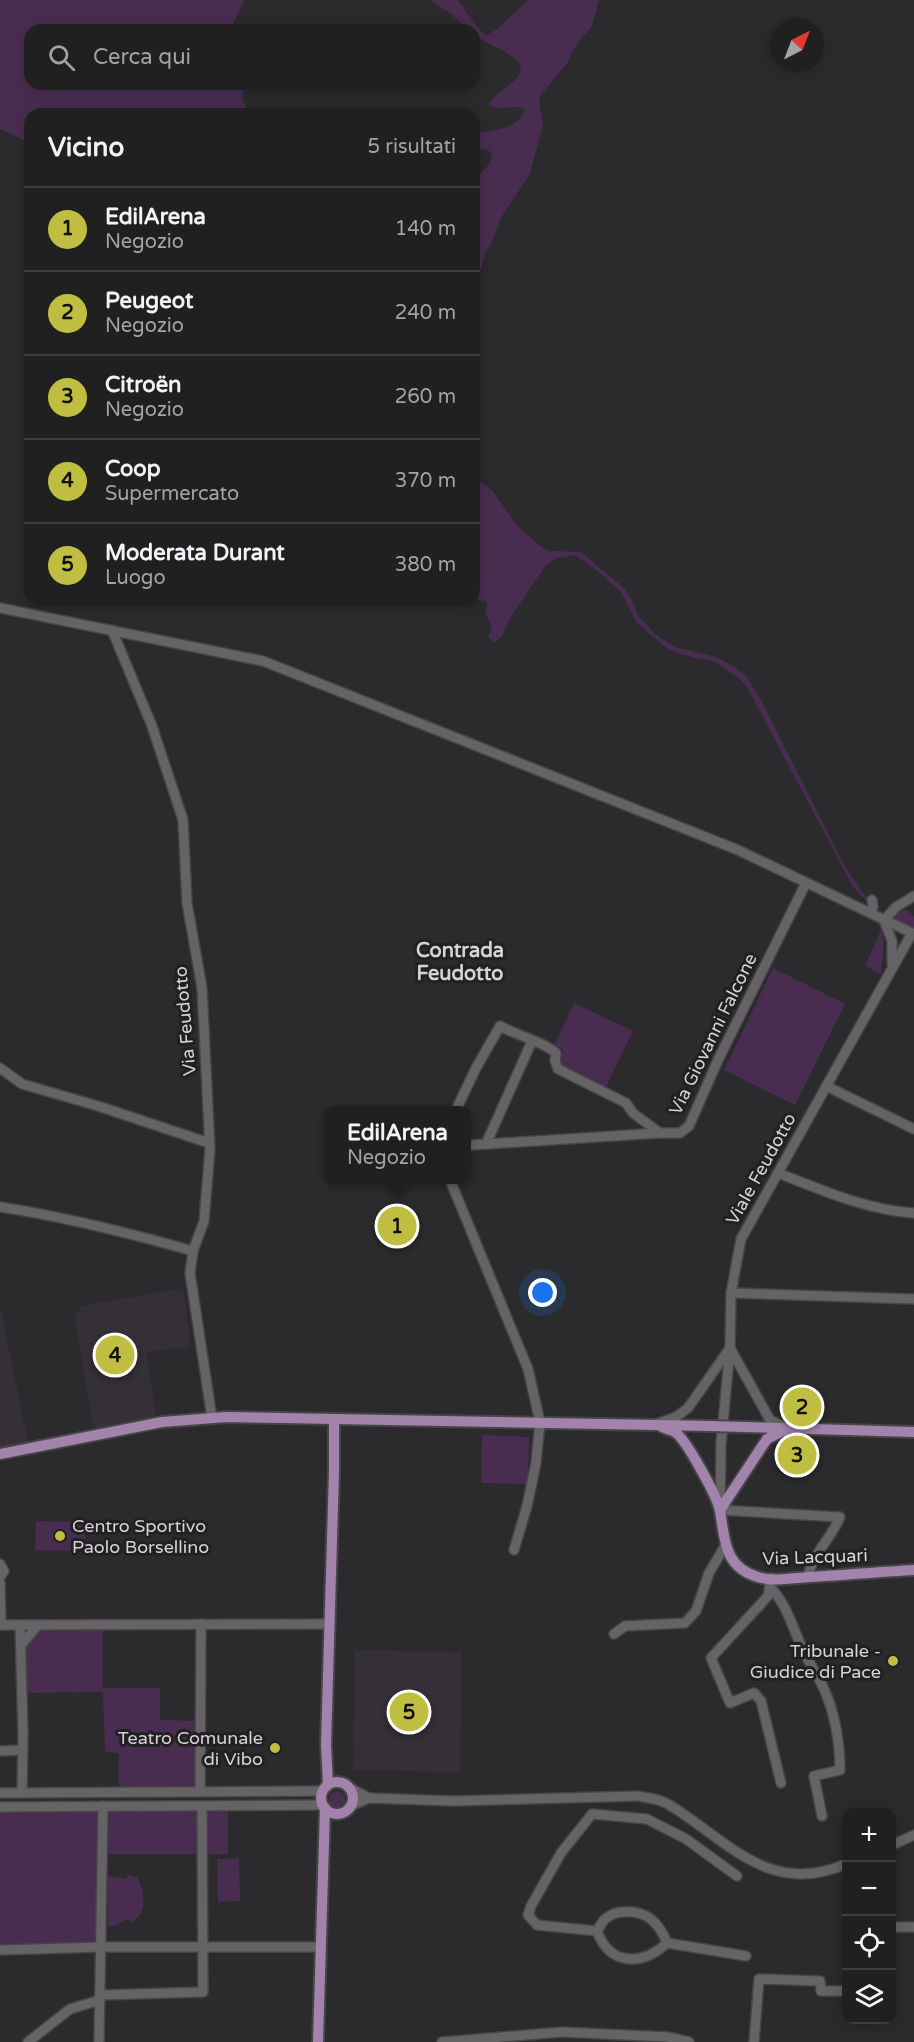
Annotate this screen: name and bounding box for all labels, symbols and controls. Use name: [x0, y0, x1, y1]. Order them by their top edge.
north arrow: [770, 18, 824, 72]
search box: [24, 24, 480, 90]
icon: search: [45, 41, 78, 74]
text: Cerca qui: [93, 44, 191, 70]
text: Vicino: [48, 132, 124, 163]
text: 5 risultati: [368, 135, 456, 159]
text: EdilArena: [105, 204, 206, 230]
text: 1: [61, 217, 74, 241]
text: 140 m: [395, 217, 456, 241]
text: Negozio: [105, 230, 184, 254]
text: Peugeot: [105, 288, 193, 314]
text: 2: [61, 301, 74, 325]
text: 240 m: [395, 301, 456, 325]
text: Negozio: [105, 314, 184, 338]
text: Citroën: [105, 372, 182, 398]
text: 3: [61, 385, 74, 409]
text: 260 m: [395, 385, 456, 409]
text: Negozio: [105, 398, 184, 422]
text: Coop: [105, 456, 161, 482]
text: 4: [61, 469, 74, 493]
text: 370 m: [395, 469, 456, 493]
text: Supermercato: [105, 482, 239, 506]
text: Moderata Durant: [105, 540, 285, 566]
text: 5: [61, 553, 74, 577]
text: 380 m: [395, 553, 456, 577]
text: Luogo: [105, 566, 166, 590]
district label: Contrada Feudotto: [416, 939, 504, 986]
street label: Via Giovanni Falcone: [664, 950, 762, 1118]
street label: Via Feudotto: [169, 965, 201, 1077]
popup: [324, 1106, 471, 1184]
street label: Viale Feudotto: [721, 1109, 801, 1229]
text: EdilArena: [347, 1120, 448, 1146]
text: Negozio: [347, 1146, 426, 1170]
pin: 1: [378, 1204, 416, 1248]
your location: [528, 1278, 557, 1307]
pin: 4: [96, 1332, 134, 1378]
pin: 2: [782, 1384, 822, 1430]
pin: 3: [778, 1432, 816, 1478]
place label: Centro Sportivo Paolo Borsellino: [72, 1515, 209, 1558]
marker: Centro Sportivo Paolo Borsellino: [53, 1529, 67, 1543]
street label: Via Lacquari: [762, 1544, 868, 1570]
place label: Tribunale - Giudice di Pace: [750, 1640, 881, 1683]
marker: Tribunale - Giudice di Pace: [886, 1654, 900, 1668]
pin: 5: [390, 1690, 428, 1734]
place label: Teatro Comunale di Vibo: [118, 1727, 263, 1770]
marker: Teatro Comunale di Vibo: [268, 1741, 282, 1755]
map controls: [842, 1808, 896, 2024]
button: +: [842, 1808, 896, 1862]
button: −: [842, 1862, 896, 1916]
button: locate: [842, 1916, 896, 1970]
button: layers: [842, 1970, 896, 2024]

